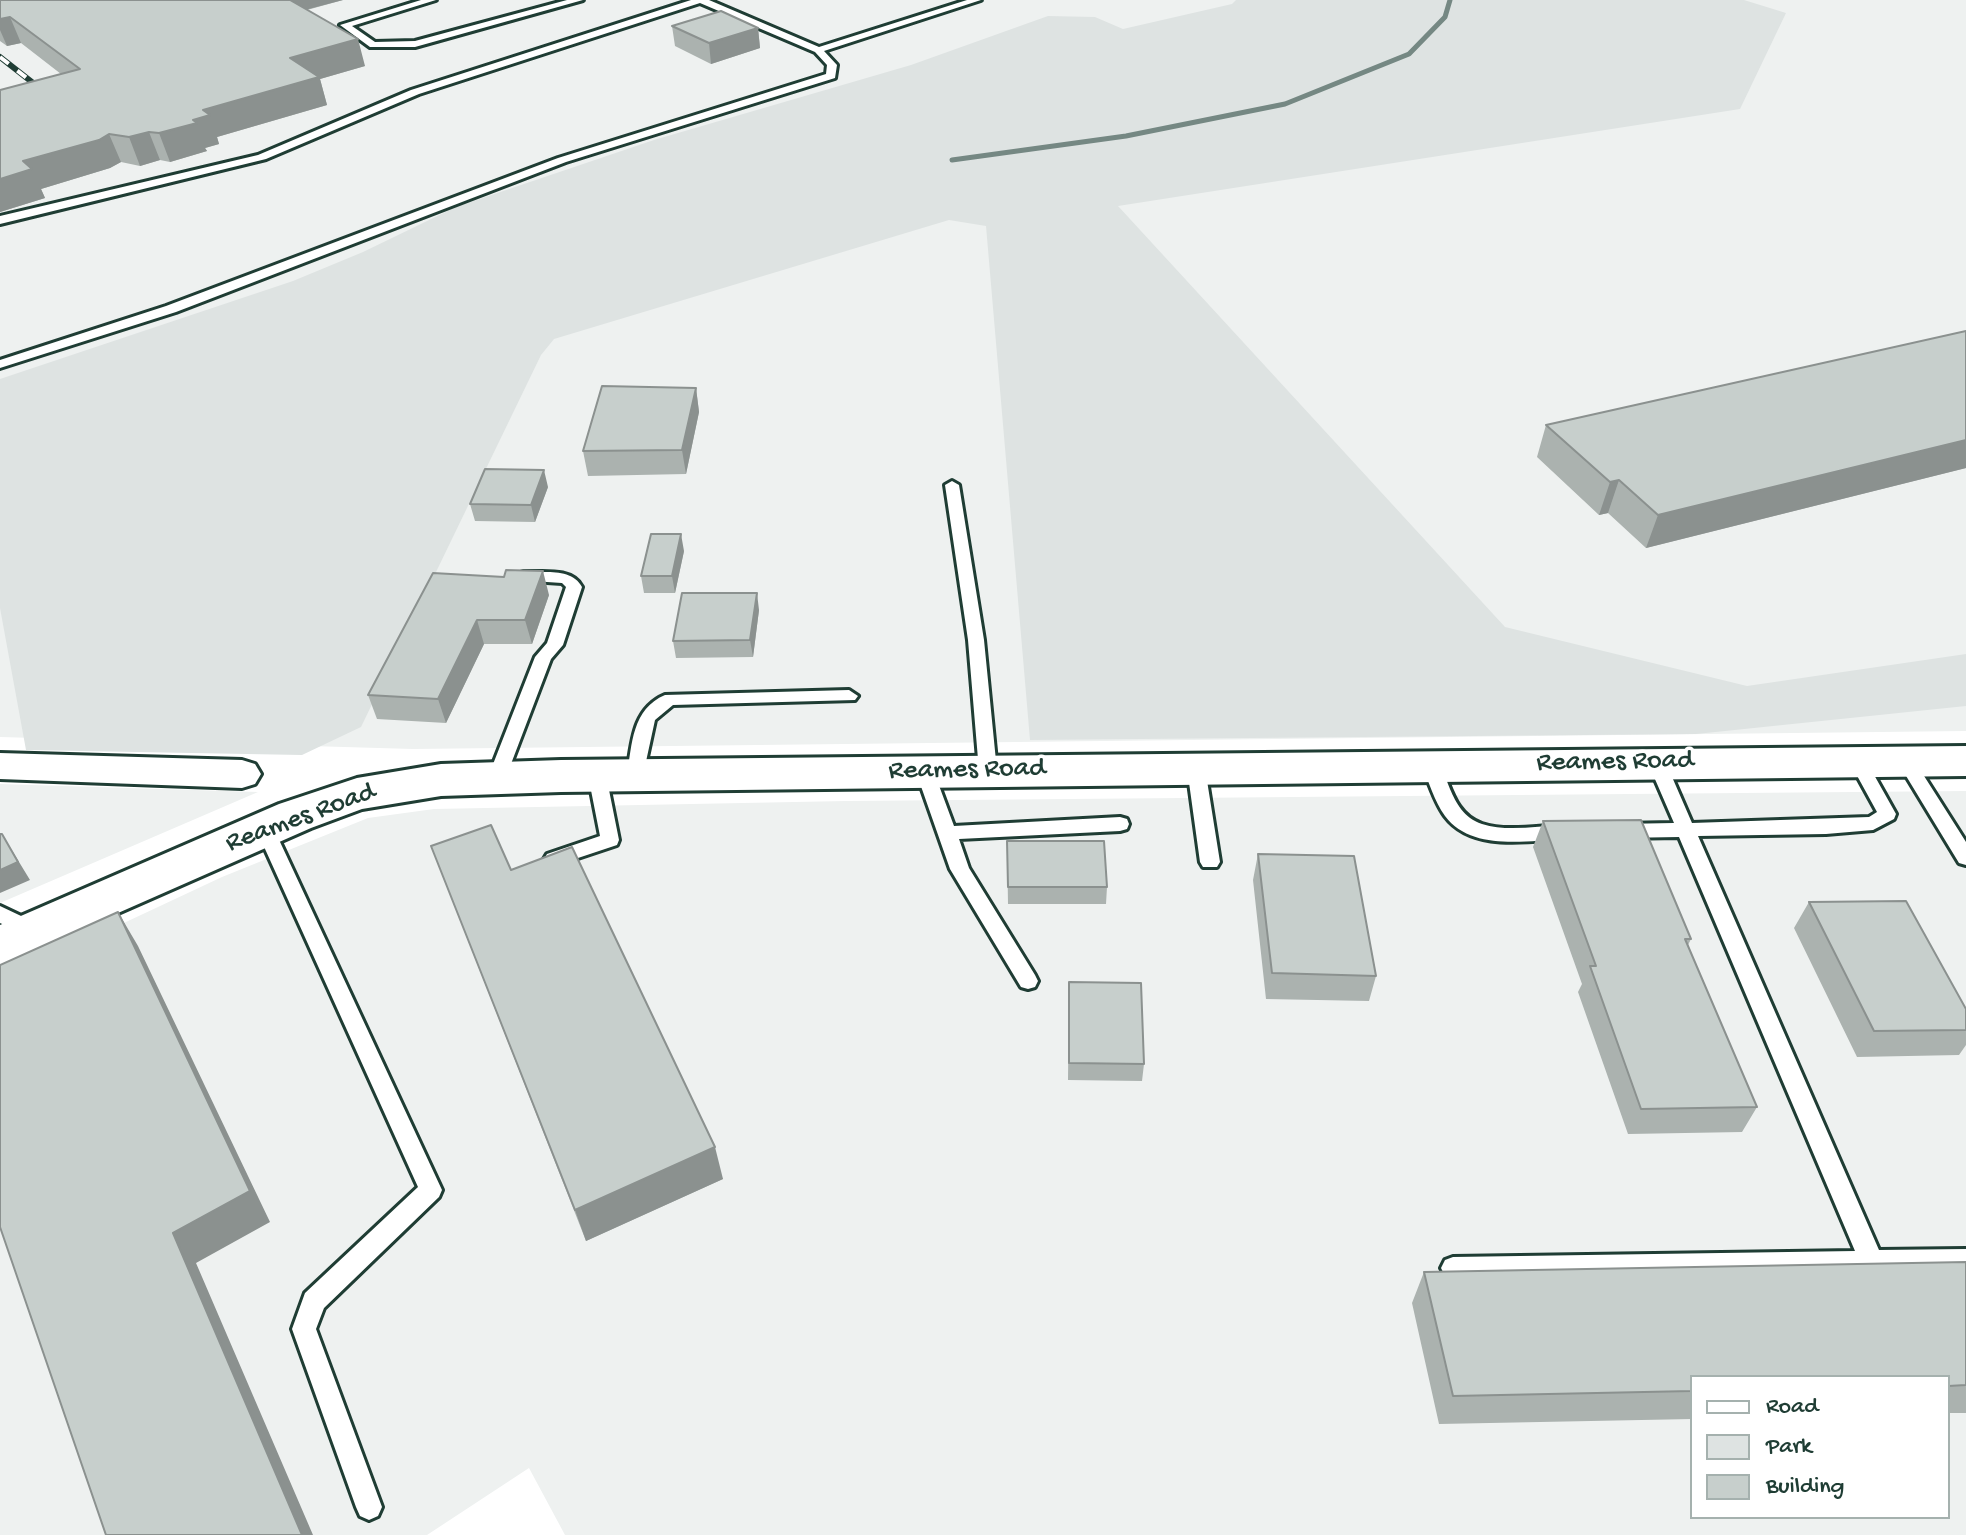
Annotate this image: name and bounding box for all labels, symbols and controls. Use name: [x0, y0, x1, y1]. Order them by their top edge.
street label: Reames Road: [1536, 745, 1694, 781]
street label: Reames Road: [888, 753, 1046, 789]
street label: Reames Road: [221, 776, 381, 862]
legend: [1690, 1375, 1950, 1519]
text: Road: [1766, 1393, 1818, 1422]
text: Park: [1766, 1433, 1812, 1462]
text: Building: [1766, 1473, 1844, 1502]

